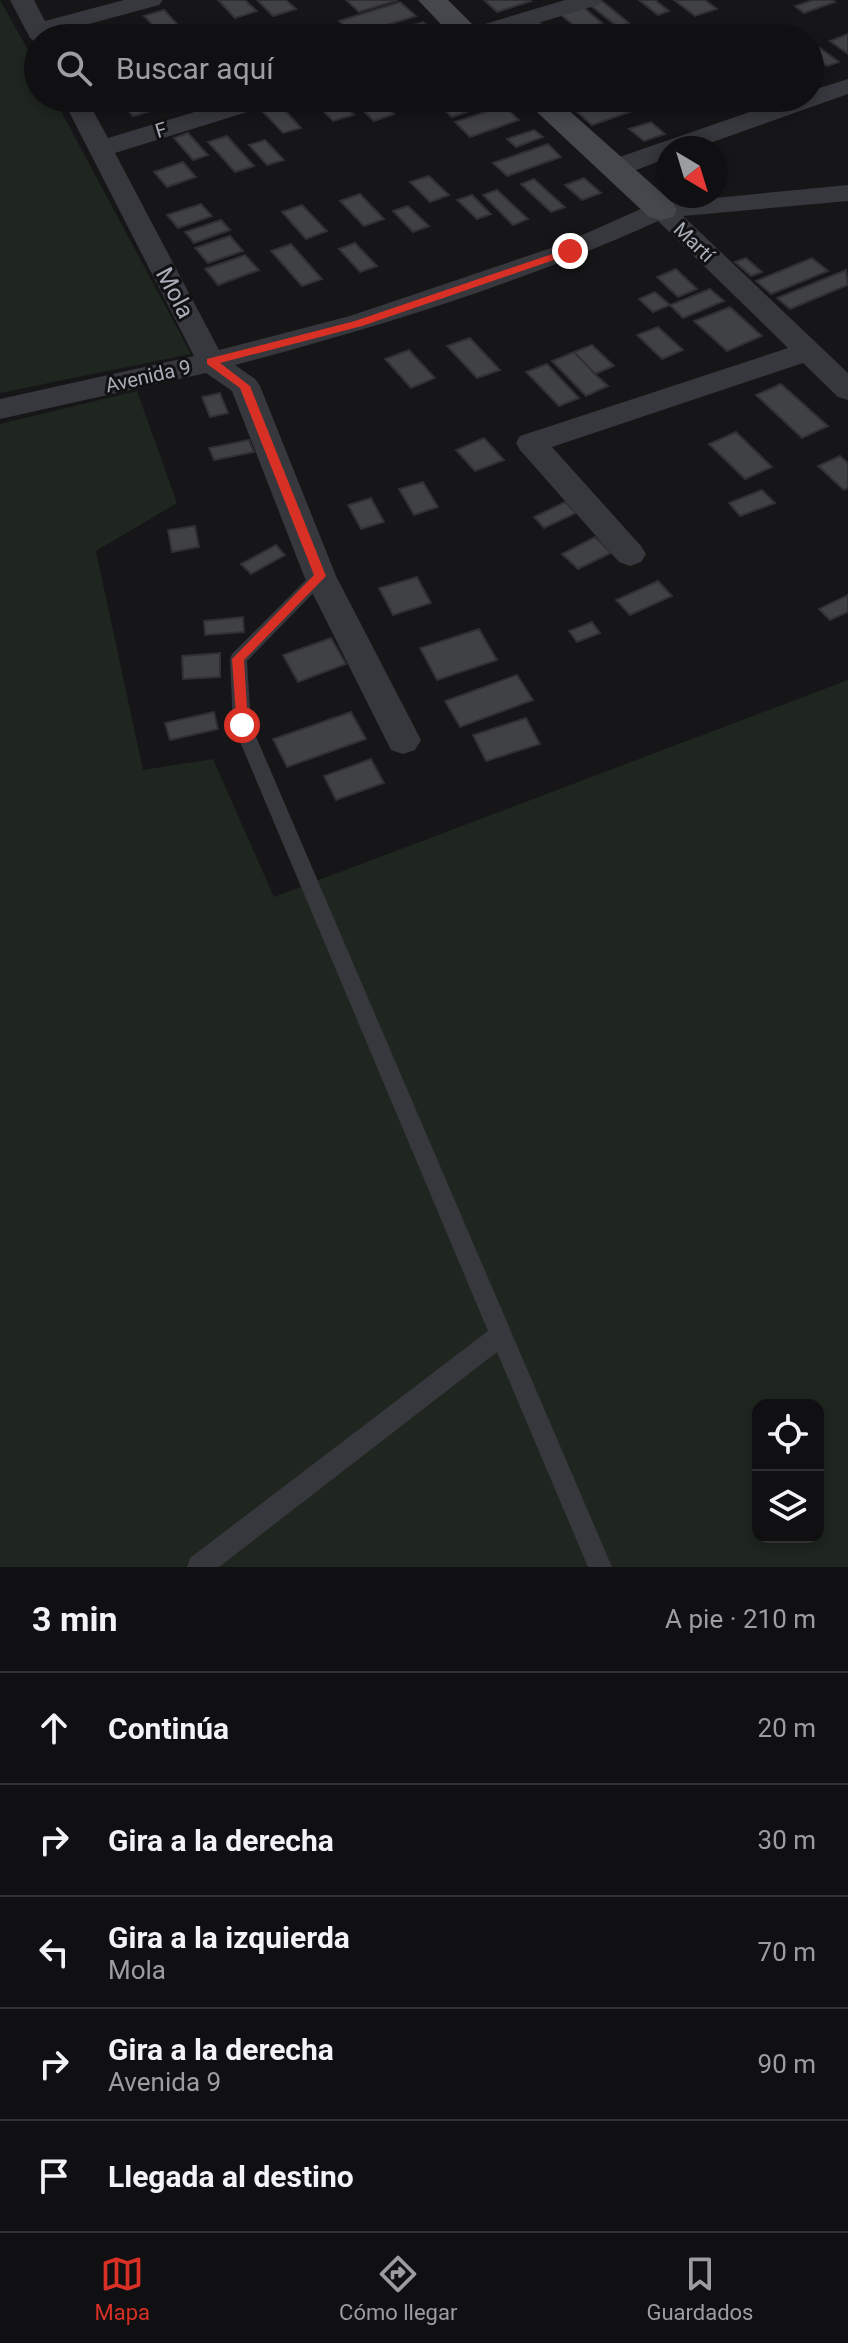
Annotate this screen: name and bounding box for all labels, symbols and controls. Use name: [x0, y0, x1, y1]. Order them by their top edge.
search box: [24, 24, 824, 112]
icon: search: [52, 46, 96, 90]
text: Buscar aquí: [116, 51, 274, 86]
street label: F: [152, 117, 170, 143]
north arrow: [656, 136, 728, 208]
street label: Martí: [669, 217, 720, 268]
route end: [552, 233, 588, 269]
street label: Mola: [150, 263, 200, 323]
street label: Avenida 9: [103, 355, 193, 397]
route start: [224, 707, 260, 743]
map controls: [752, 1399, 824, 1543]
button: locate: [752, 1399, 824, 1471]
button: layers: [752, 1471, 824, 1543]
text: 3 min: [32, 1599, 117, 1639]
text: A pie · 210 m: [665, 1604, 816, 1634]
icon: ahead: [32, 1706, 76, 1750]
text: Continúa: [108, 1711, 229, 1746]
text: 20 m: [758, 1713, 816, 1743]
icon: right: [32, 1818, 76, 1862]
text: Gira a la derecha: [108, 1823, 334, 1858]
text: 30 m: [758, 1825, 816, 1855]
text: Gira a la izquierda: [108, 1920, 350, 1955]
icon: left: [32, 1930, 76, 1974]
text: 70 m: [758, 1937, 816, 1967]
text: Mola: [108, 1955, 166, 1985]
text: Gira a la derecha: [108, 2032, 334, 2067]
icon: right: [32, 2042, 76, 2086]
text: 90 m: [758, 2049, 816, 2079]
text: Avenida 9: [108, 2067, 221, 2097]
icon: arrive: [32, 2154, 76, 2198]
text: Llegada al destino: [108, 2159, 354, 2194]
tab: Mapa: [95, 2252, 150, 2325]
tab: Cómo llegar: [339, 2252, 457, 2325]
tab: Guardados: [646, 2252, 753, 2325]

